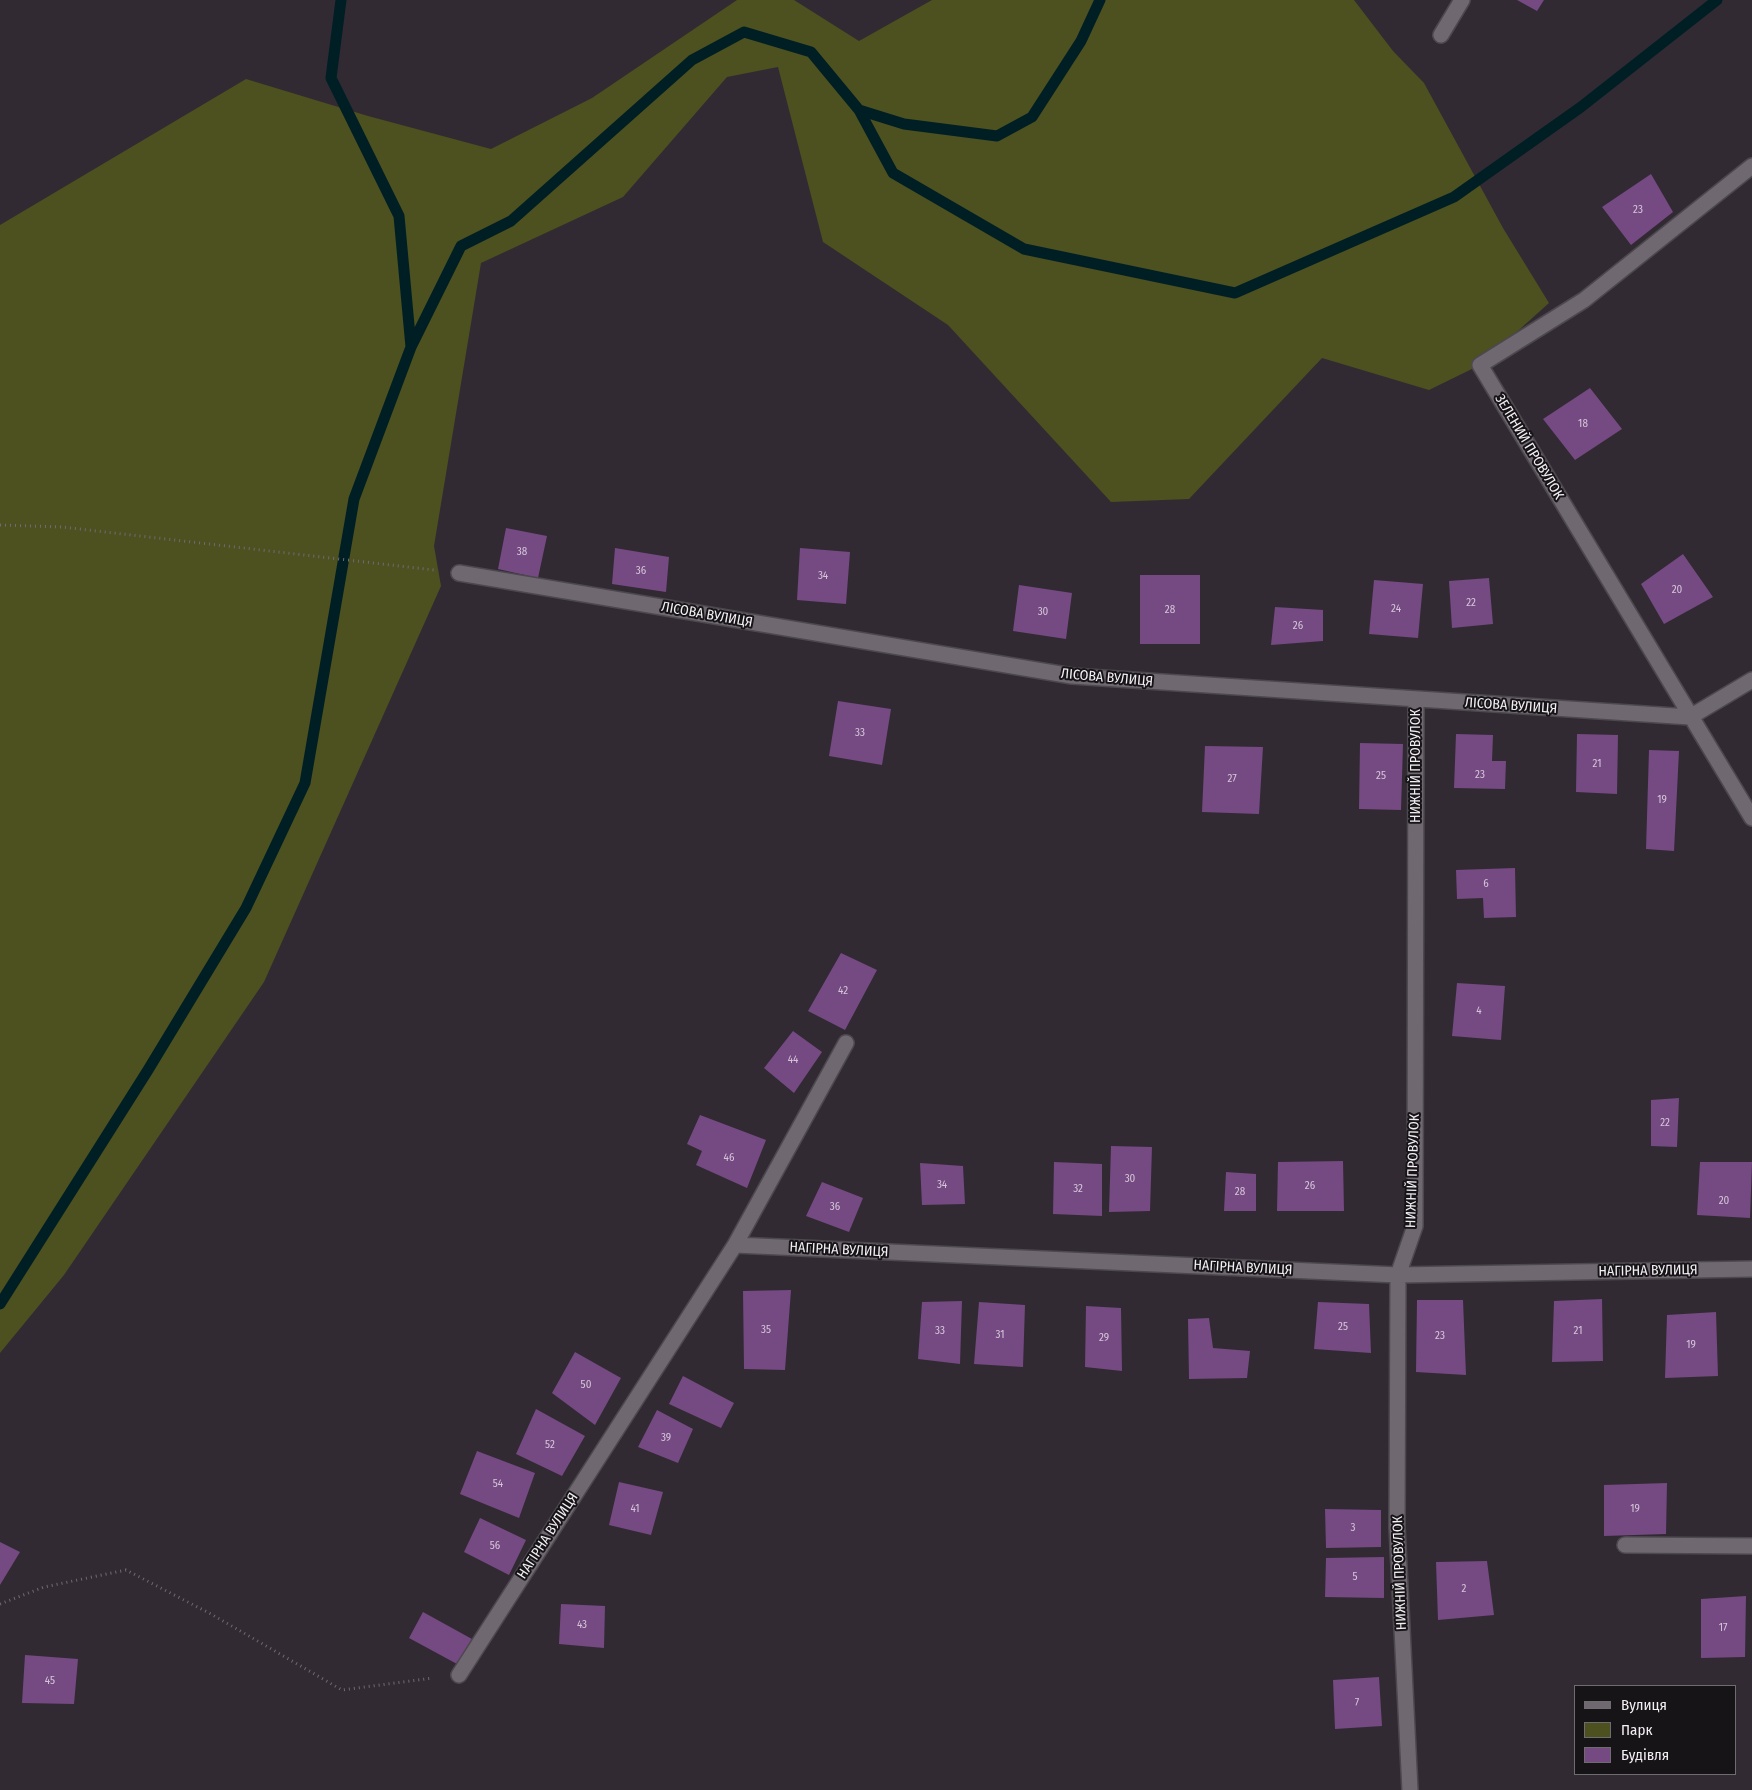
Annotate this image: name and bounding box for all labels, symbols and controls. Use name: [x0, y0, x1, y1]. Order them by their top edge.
house number: 23: [1633, 203, 1643, 217]
street label: ЗЕЛЕНИЙ ПРОВУЛОК: [1491, 391, 1567, 503]
house number: 18: [1578, 417, 1588, 431]
house number: 38: [517, 545, 527, 559]
house number: 36: [636, 564, 646, 578]
house number: 34: [818, 569, 828, 583]
house number: 20: [1672, 583, 1682, 597]
house number: 22: [1466, 596, 1476, 610]
street label: ЛІСОВА ВУЛИЦЯ: [660, 599, 754, 631]
house number: 24: [1391, 602, 1401, 616]
house number: 28: [1165, 603, 1175, 617]
house number: 30: [1038, 605, 1048, 619]
house number: 26: [1293, 619, 1303, 633]
street label: ЛІСОВА ВУЛИЦЯ: [1060, 666, 1154, 690]
street label: ЛІСОВА ВУЛИЦЯ: [1464, 694, 1558, 718]
street label: НИЖНІЙ ПРОВУЛОК: [1408, 709, 1424, 823]
house number: 33: [855, 726, 865, 740]
house number: 21: [1593, 757, 1601, 771]
house number: 23: [1475, 768, 1485, 782]
house number: 25: [1376, 769, 1386, 783]
house number: 27: [1227, 772, 1237, 786]
house number: 19: [1657, 793, 1667, 807]
house number: 6: [1483, 877, 1489, 891]
house number: 42: [838, 984, 848, 998]
house number: 4: [1476, 1004, 1482, 1018]
house number: 44: [788, 1053, 798, 1067]
street label: НИЖНІЙ ПРОВУЛОК: [1403, 1114, 1423, 1228]
house number: 22: [1660, 1116, 1670, 1130]
house number: 46: [724, 1151, 734, 1165]
house number: 30: [1125, 1172, 1135, 1186]
house number: 34: [937, 1178, 947, 1192]
house number: 26: [1305, 1179, 1315, 1193]
house number: 32: [1073, 1182, 1083, 1196]
house number: 28: [1235, 1185, 1245, 1199]
house number: 20: [1719, 1194, 1729, 1208]
house number: 36: [830, 1200, 840, 1214]
street label: НАГІРНА ВУЛИЦЯ: [789, 1239, 889, 1261]
street label: НАГІРНА ВУЛИЦЯ: [1193, 1257, 1293, 1279]
street label: НАГІРНА ВУЛИЦЯ: [1598, 1262, 1698, 1280]
house number: 25: [1338, 1320, 1348, 1334]
house number: 35: [761, 1323, 771, 1337]
house number: 33: [935, 1324, 945, 1338]
house number: 21: [1574, 1324, 1582, 1338]
house number: 31: [996, 1328, 1004, 1342]
house number: 23: [1435, 1329, 1445, 1343]
house number: 29: [1099, 1331, 1109, 1345]
house number: 19: [1686, 1338, 1696, 1352]
house number: 50: [581, 1378, 591, 1392]
house number: 39: [661, 1431, 671, 1445]
house number: 52: [545, 1438, 555, 1452]
house number: 54: [493, 1477, 503, 1491]
street label: НАГІРНА ВУЛИЦЯ: [514, 1490, 582, 1582]
house number: 41: [630, 1502, 640, 1516]
house number: 19: [1630, 1502, 1640, 1516]
street label: НИЖНІЙ ПРОВУЛОК: [1390, 1516, 1410, 1630]
house number: 3: [1351, 1521, 1355, 1535]
house number: 56: [490, 1539, 500, 1553]
house number: 5: [1352, 1570, 1358, 1584]
house number: 2: [1462, 1582, 1466, 1596]
house number: 43: [577, 1618, 587, 1632]
house number: 17: [1719, 1621, 1727, 1635]
house number: 45: [45, 1674, 55, 1688]
legend: [1574, 1685, 1737, 1775]
house number: 7: [1355, 1696, 1359, 1710]
text: Вулиця: [1621, 1696, 1667, 1714]
text: Парк: [1621, 1721, 1652, 1739]
text: Будівля: [1621, 1746, 1669, 1764]

